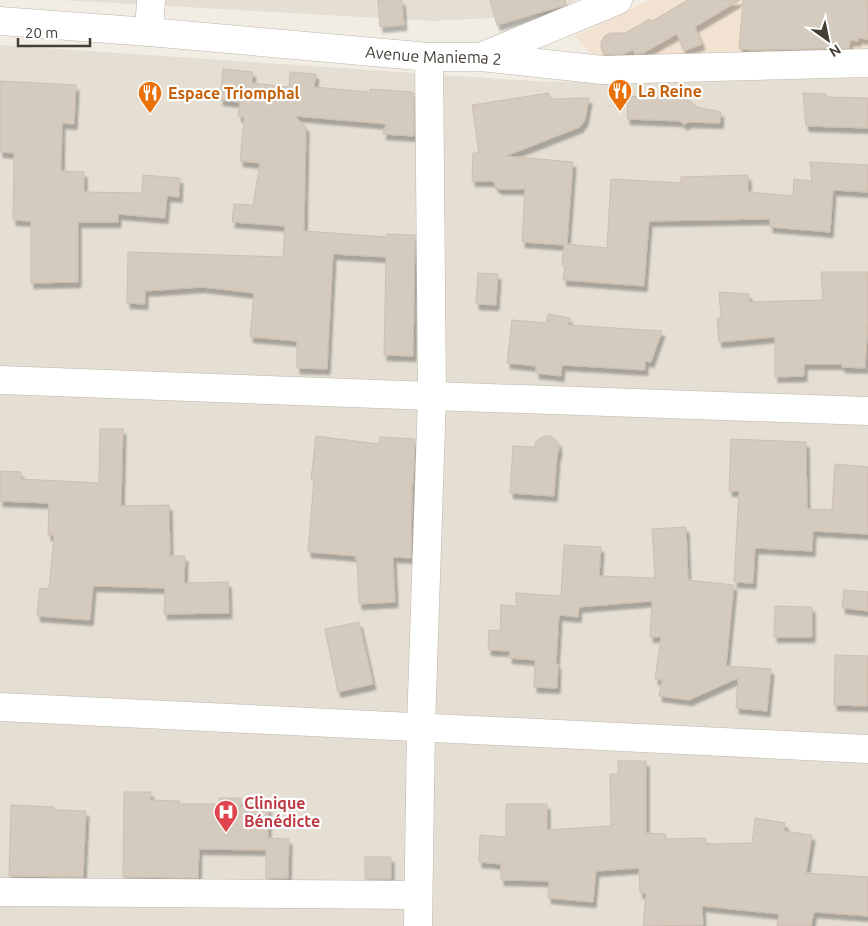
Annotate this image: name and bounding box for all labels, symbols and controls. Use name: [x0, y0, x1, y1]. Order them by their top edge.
scale bar: [18, 15, 90, 47]
north arrow: [803, 15, 853, 65]
text: 20 m: [25, 24, 58, 41]
text: N: [826, 41, 844, 60]
street label: Avenue Maniema 2: [365, 42, 503, 68]
restaurant icon: La Reine: [607, 78, 633, 112]
restaurant icon: Espace Triomphal: [137, 80, 163, 114]
place label: La Reine: [638, 82, 702, 100]
place label: Espace Triomphal: [168, 84, 300, 102]
place label: Clinique Bénédicte: [244, 794, 320, 830]
hospital icon: Clinique Bénédicte: [213, 799, 239, 833]

